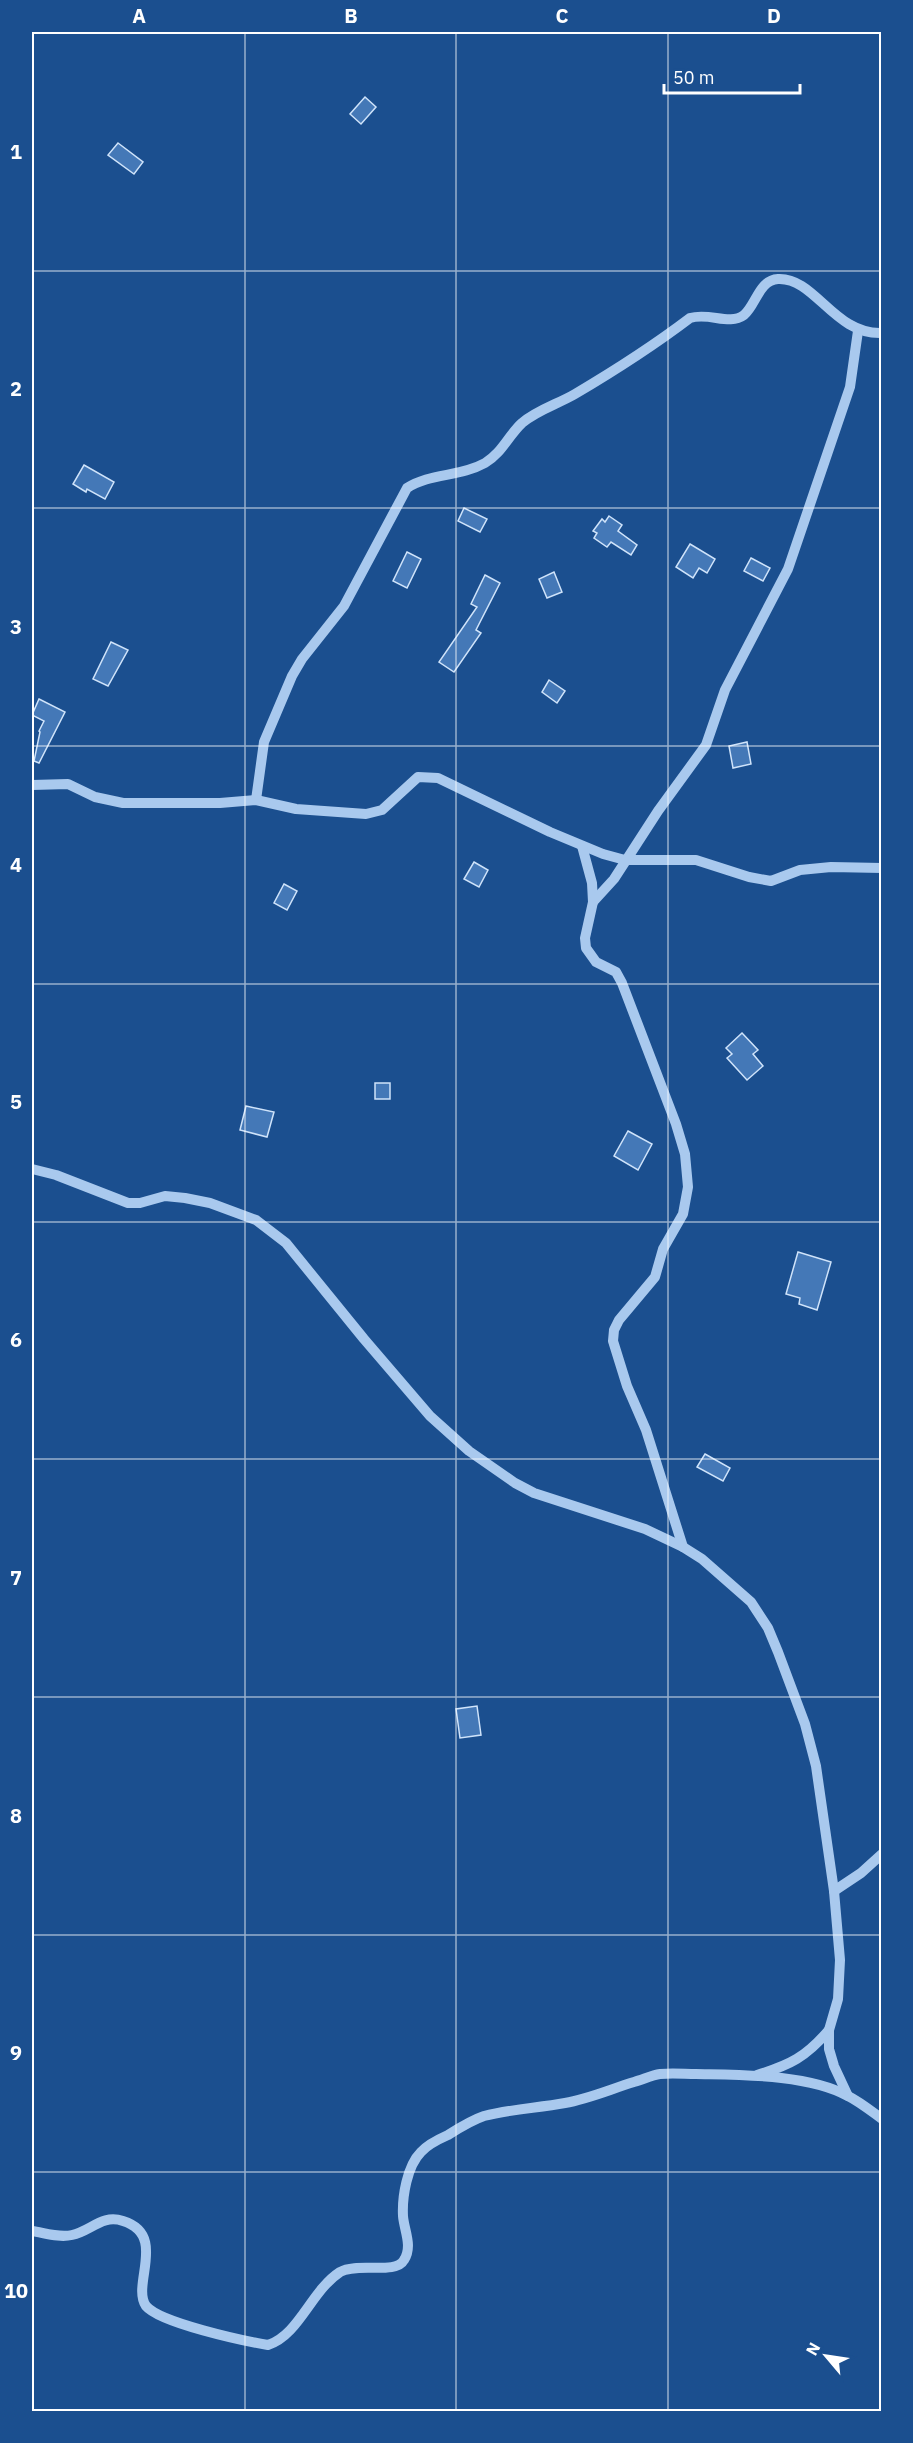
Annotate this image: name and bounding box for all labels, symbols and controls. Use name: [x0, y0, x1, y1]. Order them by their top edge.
text: A: [132, 2, 146, 29]
text: B: [344, 2, 358, 29]
text: C: [555, 2, 569, 29]
text: D: [767, 2, 781, 29]
scale bar: [664, 57, 800, 95]
text: 50 m: [673, 66, 715, 89]
text: 1: [10, 138, 22, 165]
text: 2: [10, 375, 22, 402]
text: 3: [10, 613, 22, 640]
text: 4: [10, 851, 22, 878]
text: 5: [10, 1088, 22, 1115]
text: 6: [10, 1326, 22, 1353]
text: 7: [10, 1564, 22, 1591]
text: 8: [10, 1802, 22, 1829]
text: 9: [10, 2039, 22, 2066]
text: 10: [4, 2277, 28, 2304]
north arrow: [796, 2326, 856, 2386]
text: N: [801, 2339, 824, 2359]

